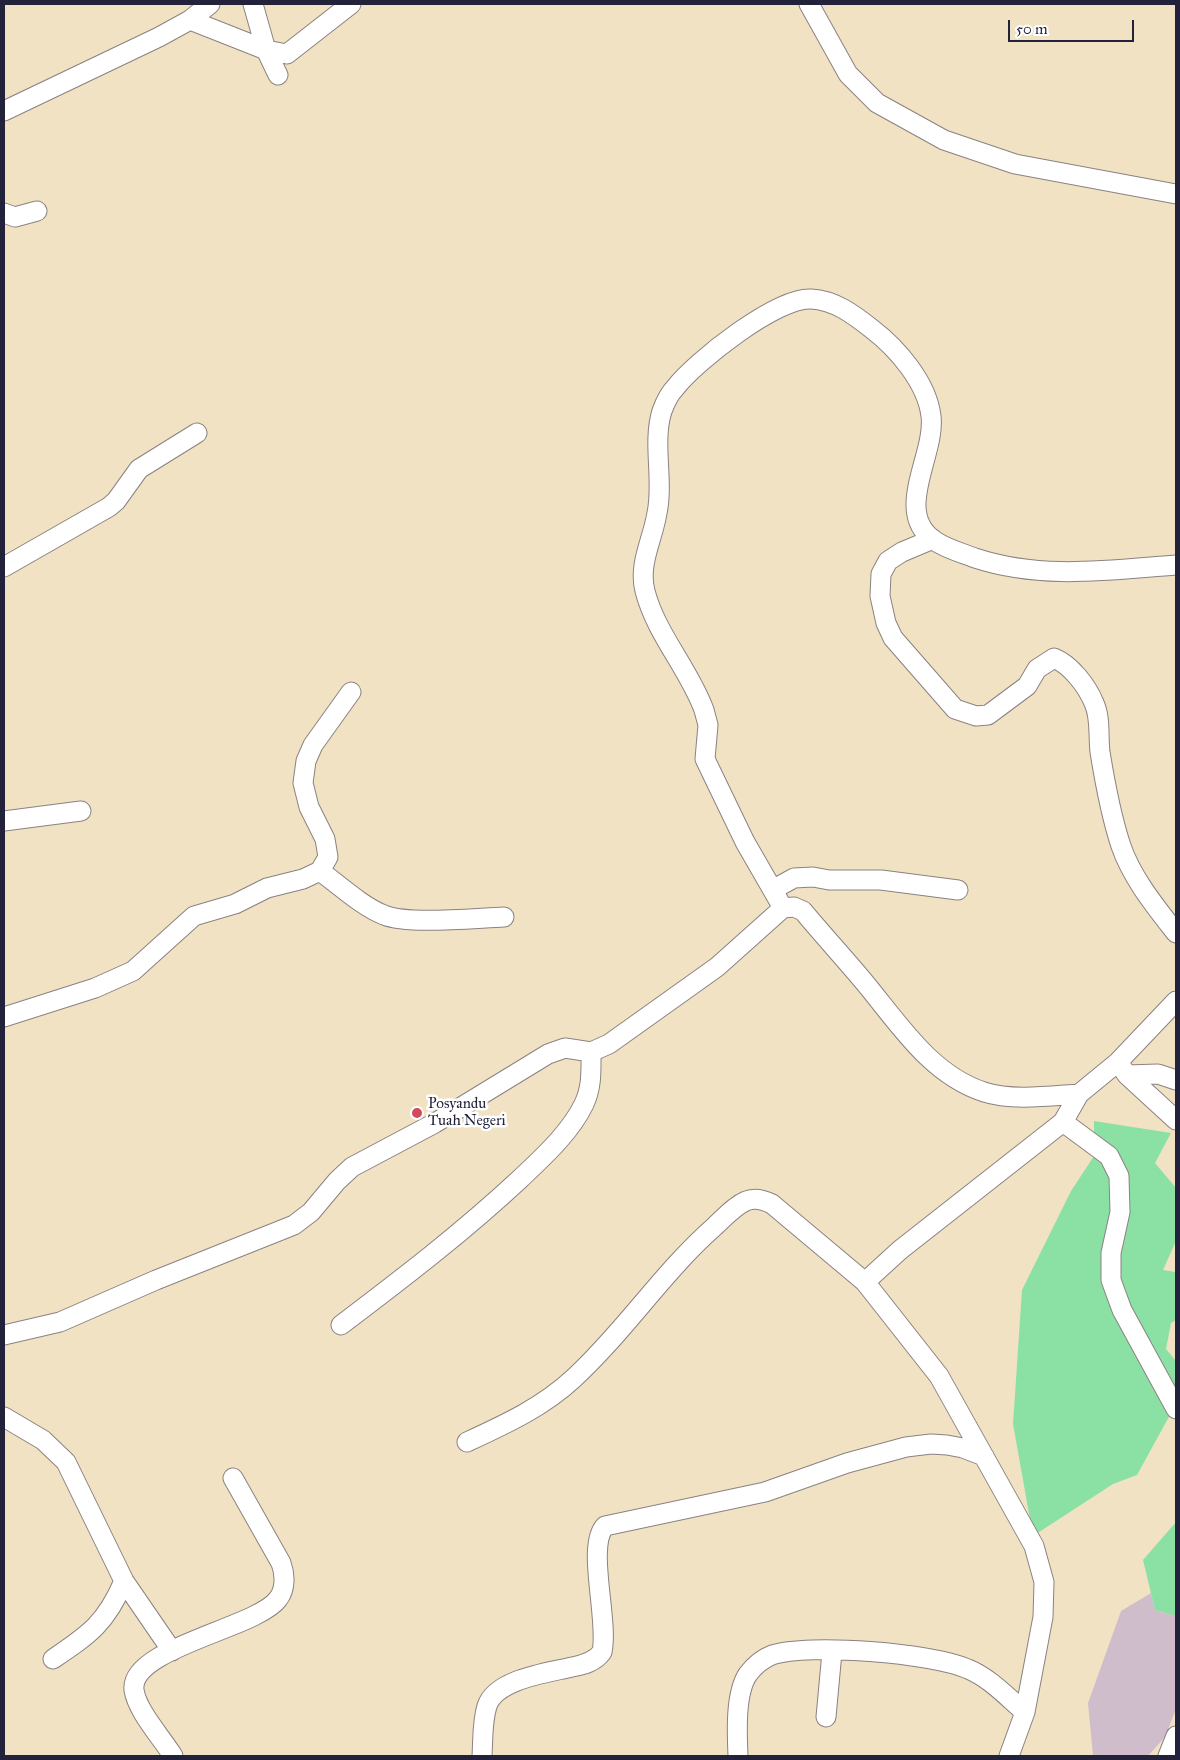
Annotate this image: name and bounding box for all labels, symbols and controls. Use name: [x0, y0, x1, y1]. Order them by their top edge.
scale bar: [1010, 10, 1136, 42]
text: 50 m: [1016, 20, 1048, 38]
place label: Posyandu Tuah Negeri: [428, 1095, 506, 1130]
marker: Posyandu Tuah Negeri: [410, 1106, 424, 1120]

